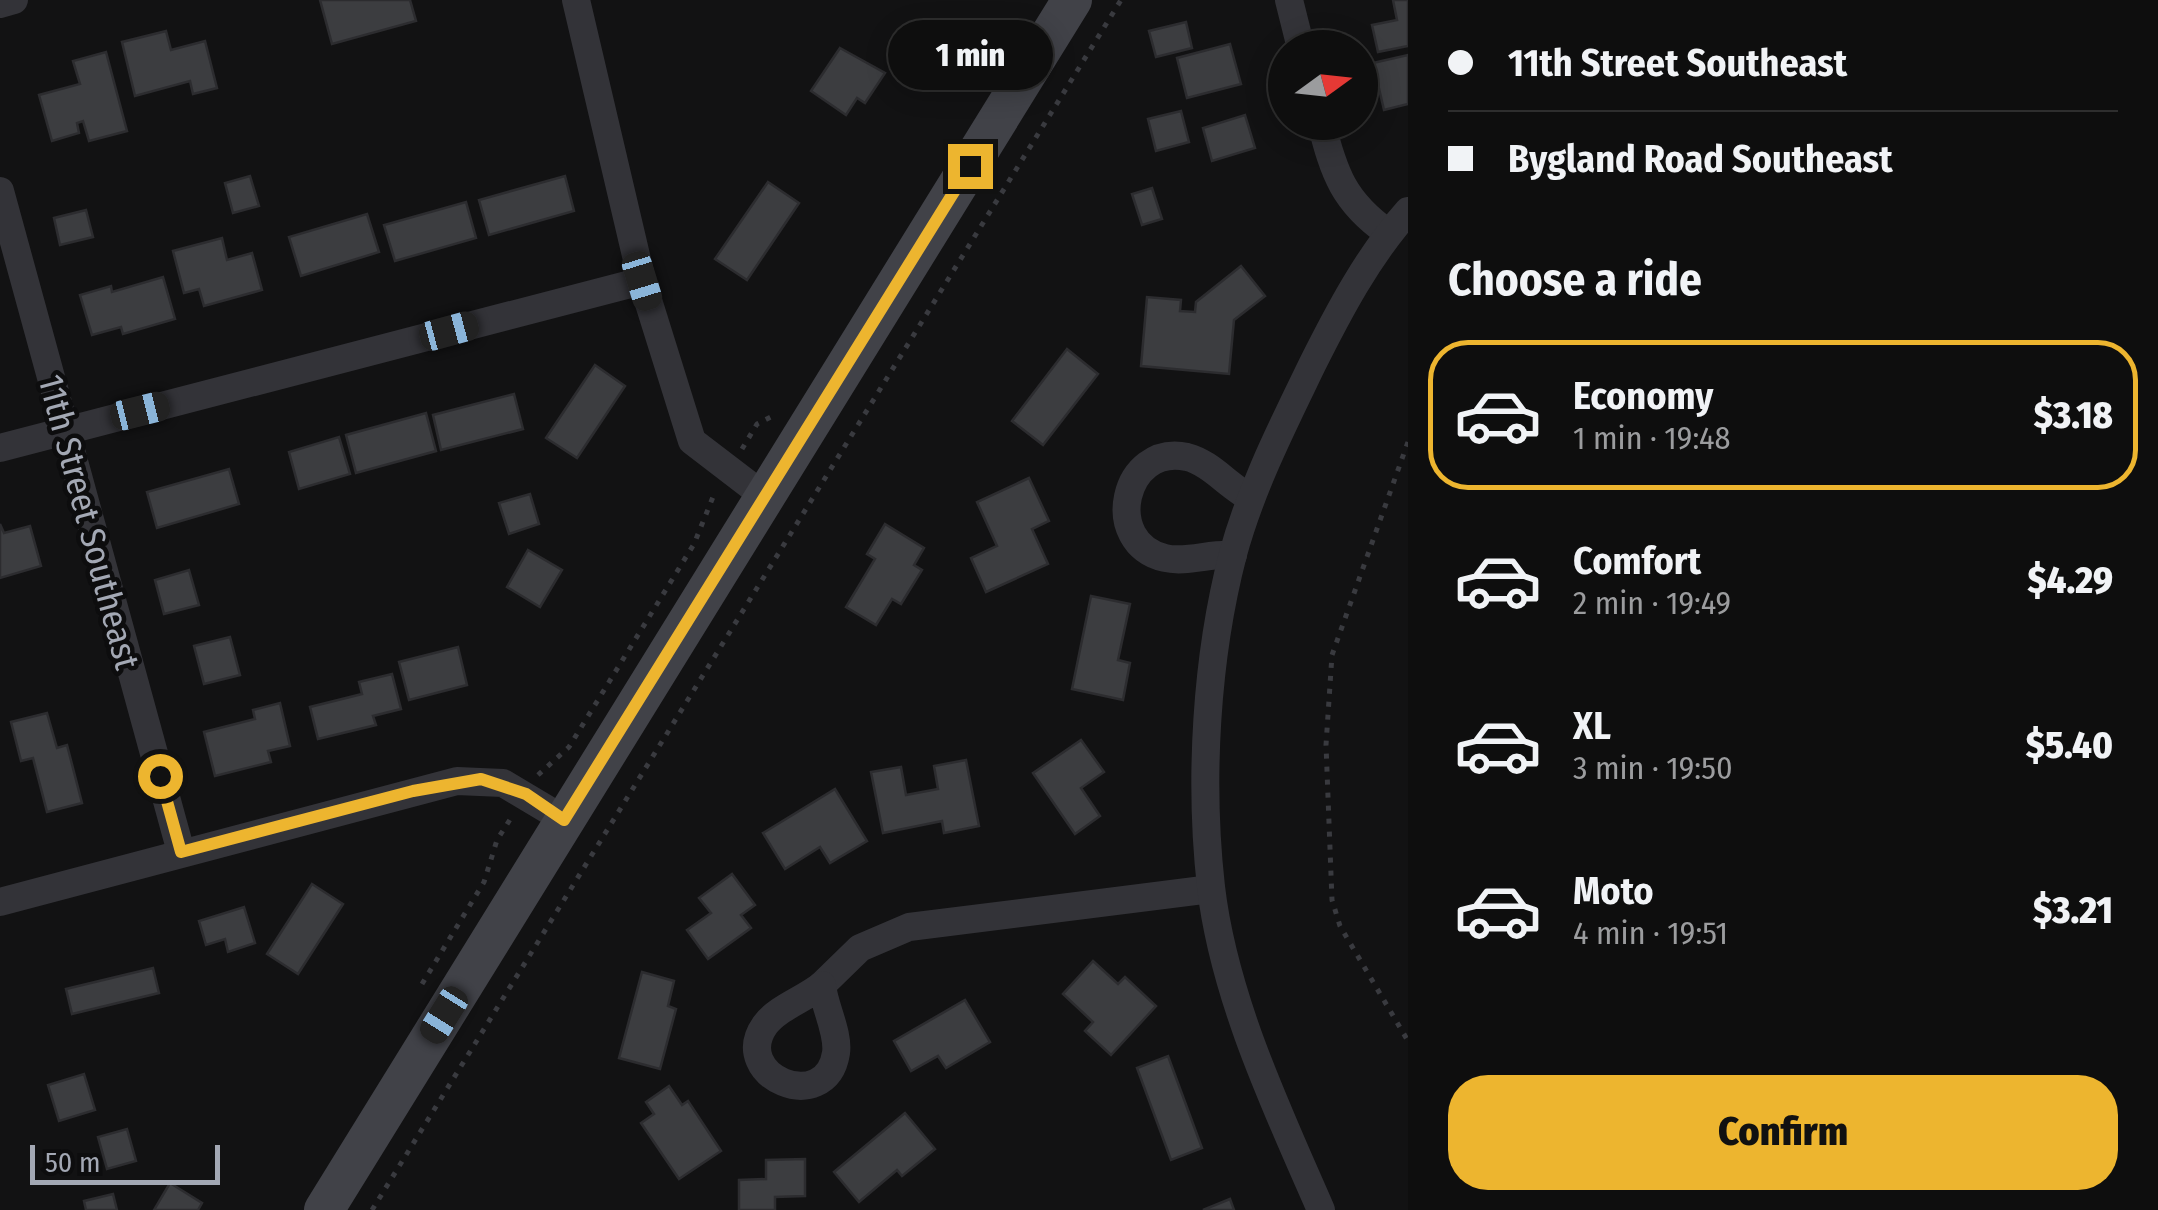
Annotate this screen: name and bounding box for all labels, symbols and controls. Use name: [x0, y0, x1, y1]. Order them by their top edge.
callout: 1 min: [888, 21, 1052, 91]
north arrow: [1268, 30, 1378, 140]
map controls: [1268, 30, 1378, 140]
text: 1 min: [936, 36, 1005, 74]
text: 11th Street Southeast: [1508, 40, 1847, 86]
text: Bygland Road Southeast: [1508, 136, 1893, 182]
route end: [948, 144, 993, 189]
car: [619, 248, 665, 314]
text: Choose a ride: [1448, 253, 1702, 307]
car: [416, 309, 482, 353]
street label: 11th Street Southeast: [29, 370, 149, 675]
icon: car: [1453, 370, 1543, 460]
text: Economy: [1573, 373, 1713, 419]
car: [107, 389, 173, 433]
text: $3.18: [2034, 392, 2113, 438]
text: 1 min · 19:48: [1573, 419, 1731, 457]
icon: car: [1453, 535, 1543, 625]
text: Comfort: [1573, 538, 1701, 584]
text: $4.29: [2027, 557, 2113, 603]
text: 2 min · 19:49: [1573, 584, 1731, 622]
icon: car: [1453, 700, 1543, 790]
text: XL: [1573, 703, 1611, 749]
text: $5.40: [2026, 722, 2113, 768]
text: 3 min · 19:50: [1573, 749, 1733, 787]
route start: [138, 754, 183, 799]
icon: car: [1453, 865, 1543, 955]
text: Moto: [1573, 868, 1654, 914]
text: $3.21: [2033, 887, 2113, 933]
text: 4 min · 19:51: [1573, 914, 1728, 952]
car: [415, 982, 473, 1048]
button: Confirm: [1448, 1075, 2118, 1190]
scale bar: [30, 1140, 220, 1184]
text: 50 m: [45, 1146, 101, 1179]

